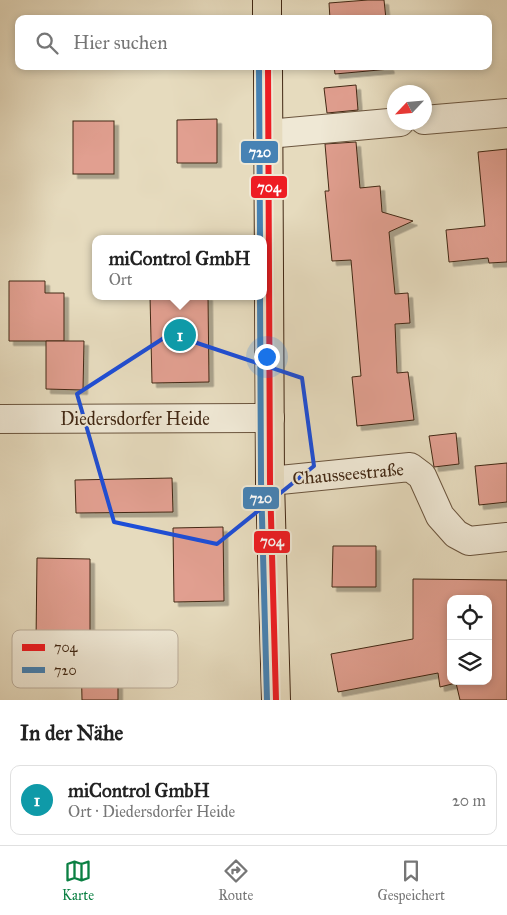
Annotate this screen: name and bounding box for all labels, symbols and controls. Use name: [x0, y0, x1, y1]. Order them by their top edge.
search box: [15, 15, 492, 70]
icon: search: [33, 29, 61, 57]
text: Hier suchen: [73, 31, 167, 54]
north arrow: [387, 85, 432, 130]
line badge: 720: [240, 140, 279, 164]
text: 720: [249, 144, 271, 161]
line badge: 704: [250, 175, 288, 199]
text: 704: [257, 179, 282, 197]
popup: [92, 235, 267, 300]
text: miControl GmbH: [109, 247, 250, 270]
text: Ort: [109, 270, 133, 289]
pin: 1: [164, 316, 196, 354]
your location: [254, 344, 280, 370]
street label: Diedersdorfer Heide: [60, 408, 210, 430]
street label: Chausseestraße: [291, 458, 405, 490]
line badge: 720: [242, 486, 280, 510]
text: 720: [250, 490, 272, 507]
line badge: 704: [253, 530, 291, 554]
text: 704: [260, 533, 285, 551]
map controls: [447, 595, 492, 685]
button: locate: [447, 595, 492, 640]
legend: [12, 630, 178, 688]
text: 704: [54, 639, 79, 656]
button: layers: [447, 640, 492, 685]
text: 720: [54, 662, 77, 679]
text: In der Nähe: [20, 720, 123, 746]
text: miControl GmbH: [68, 779, 210, 802]
text: 1: [34, 791, 40, 810]
text: 20 m: [452, 791, 486, 810]
text: Ort · Diedersdorfer Heide: [68, 802, 235, 821]
tab: Karte: [62, 857, 94, 904]
tab: Route: [218, 857, 253, 904]
tab: Gespeichert: [377, 857, 445, 904]

